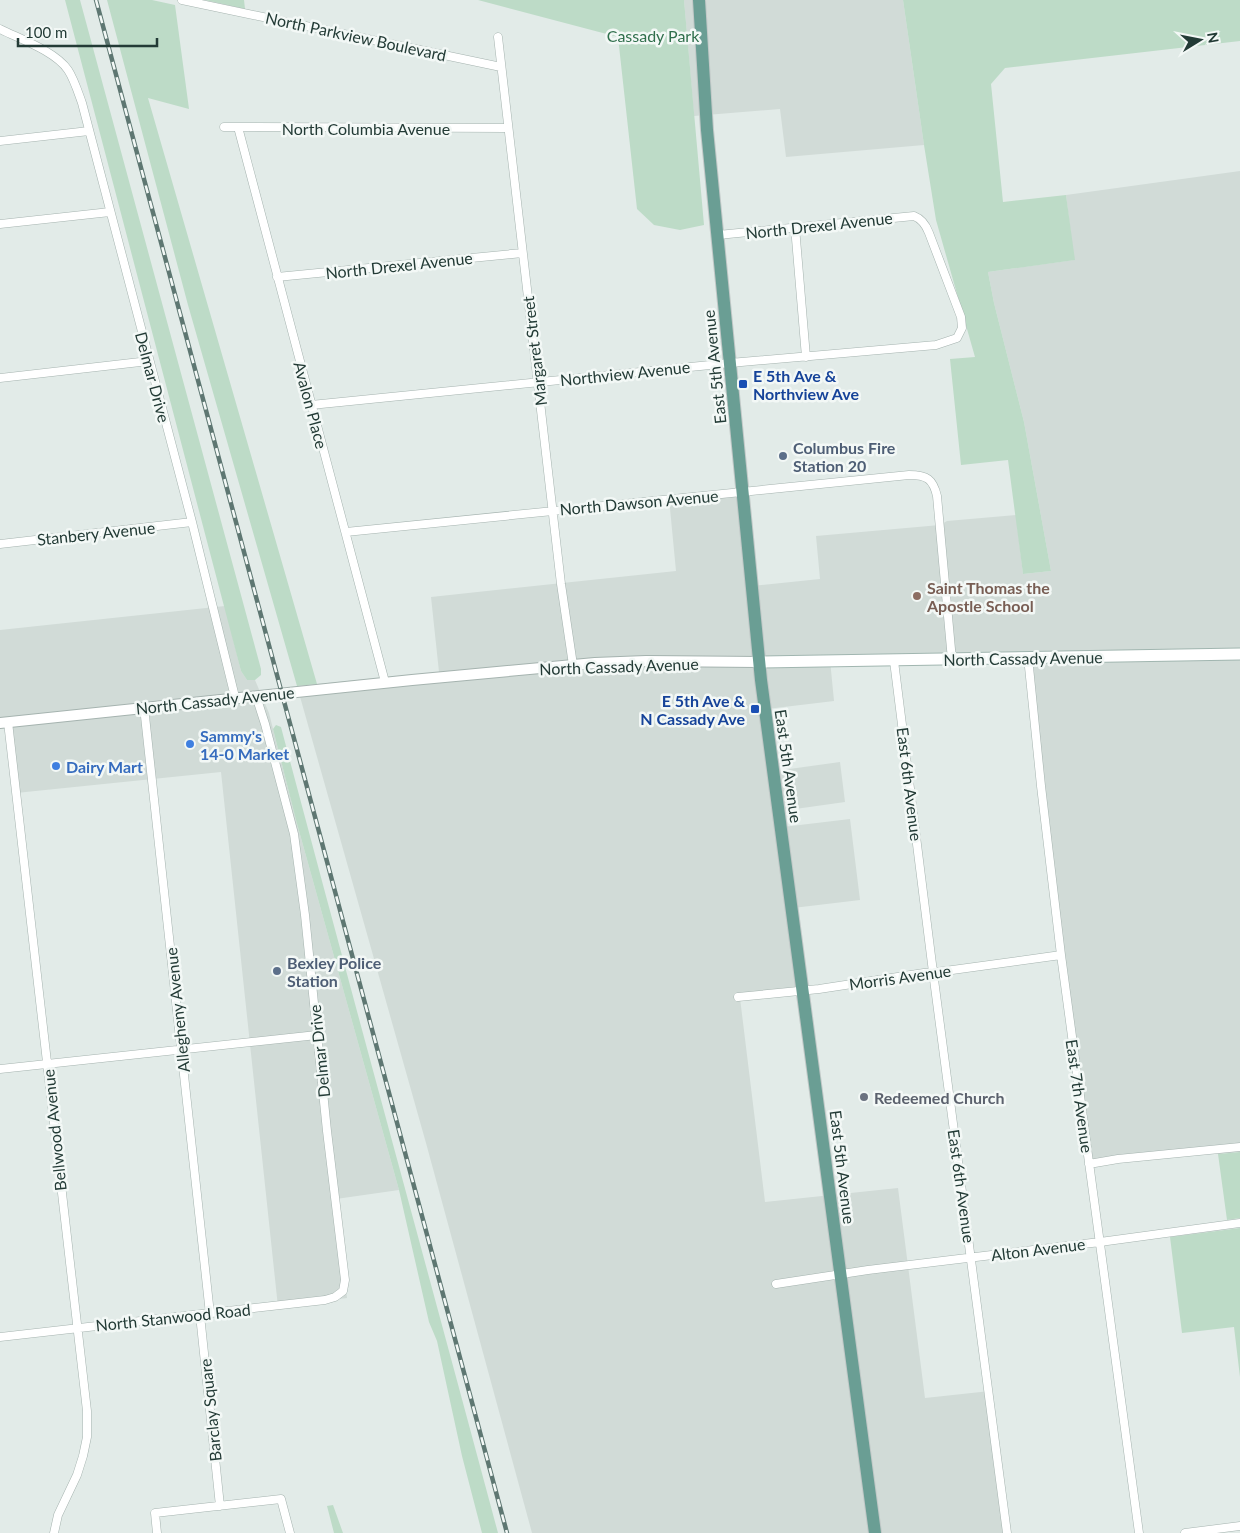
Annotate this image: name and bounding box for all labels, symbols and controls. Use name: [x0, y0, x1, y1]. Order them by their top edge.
street label: North Parkview Boulevard: [264, 8, 448, 64]
scale bar: [18, 15, 156, 47]
north arrow: [1175, 15, 1225, 65]
text: 100 m: [25, 23, 67, 41]
park label: Cassady Park: [607, 26, 700, 45]
text: N: [1204, 31, 1223, 44]
street label: North Columbia Avenue: [282, 119, 450, 138]
street label: North Drexel Avenue: [744, 208, 894, 242]
street label: North Drexel Avenue: [324, 248, 474, 282]
street label: Margaret Street: [518, 295, 550, 407]
street label: East 5th Avenue: [699, 309, 729, 425]
street label: Delmar Drive: [132, 330, 174, 424]
street label: Northview Avenue: [559, 357, 691, 389]
street label: Avalon Place: [290, 359, 332, 451]
place label: E 5th Ave & Northview Ave: [753, 366, 859, 403]
marker: E 5th Ave & Northview Ave: [737, 378, 749, 390]
place label: Columbus Fire Station 20: [793, 438, 896, 475]
marker: Columbus Fire Station 20: [777, 450, 789, 462]
street label: North Dawson Avenue: [559, 486, 719, 518]
street label: Stanbery Avenue: [36, 517, 156, 549]
place label: Saint Thomas the Apostle School: [926, 578, 1050, 615]
marker: Saint Thomas the Apostle School: [911, 590, 923, 602]
street label: North Cassady Avenue: [943, 647, 1103, 669]
street label: North Cassady Avenue: [539, 654, 699, 678]
street label: North Cassady Avenue: [135, 682, 295, 718]
place label: E 5th Ave & N Cassady Ave: [640, 691, 745, 728]
marker: E 5th Ave & N Cassady Ave: [749, 703, 761, 715]
street label: East 5th Avenue: [772, 708, 806, 824]
place label: Sammy's 14-0 Market: [200, 726, 289, 763]
street label: East 6th Avenue: [894, 726, 926, 842]
marker: Sammy's 14-0 Market: [184, 738, 196, 750]
place label: Dairy Mart: [66, 757, 143, 776]
marker: Dairy Mart: [50, 760, 62, 772]
street label: Allegheny Avenue: [161, 947, 193, 1073]
place label: Bexley Police Station: [287, 953, 382, 990]
street label: Morris Avenue: [848, 960, 952, 994]
marker: Bexley Police Station: [271, 965, 283, 977]
street label: Delmar Drive: [305, 1004, 333, 1098]
street label: East 7th Avenue: [1063, 1038, 1097, 1154]
street label: Bellwood Avenue: [38, 1068, 70, 1192]
place label: Redeemed Church: [874, 1088, 1004, 1107]
marker: Redeemed Church: [858, 1091, 870, 1103]
street label: East 5th Avenue: [827, 1109, 859, 1225]
street label: East 6th Avenue: [945, 1128, 979, 1244]
street label: Alton Avenue: [990, 1234, 1086, 1264]
street label: North Stanwood Road: [95, 1299, 251, 1335]
street label: Barclay Square: [195, 1358, 225, 1462]

